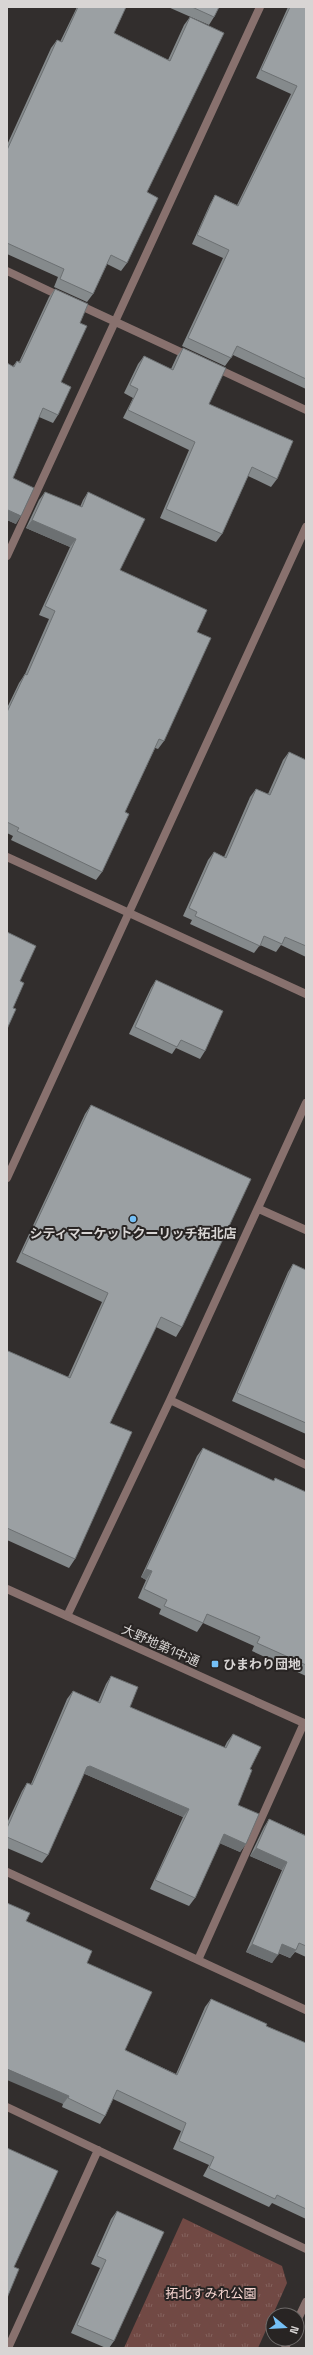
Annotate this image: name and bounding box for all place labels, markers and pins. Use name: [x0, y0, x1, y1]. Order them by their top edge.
marker: シティマーケットクーリッチ拓北店: [128, 1214, 138, 1224]
place label: シティマーケットクーリッチ拓北店: [29, 1225, 237, 1242]
place label: ひまわり団地: [223, 1656, 301, 1673]
marker: ひまわり団地: [210, 1659, 220, 1669]

